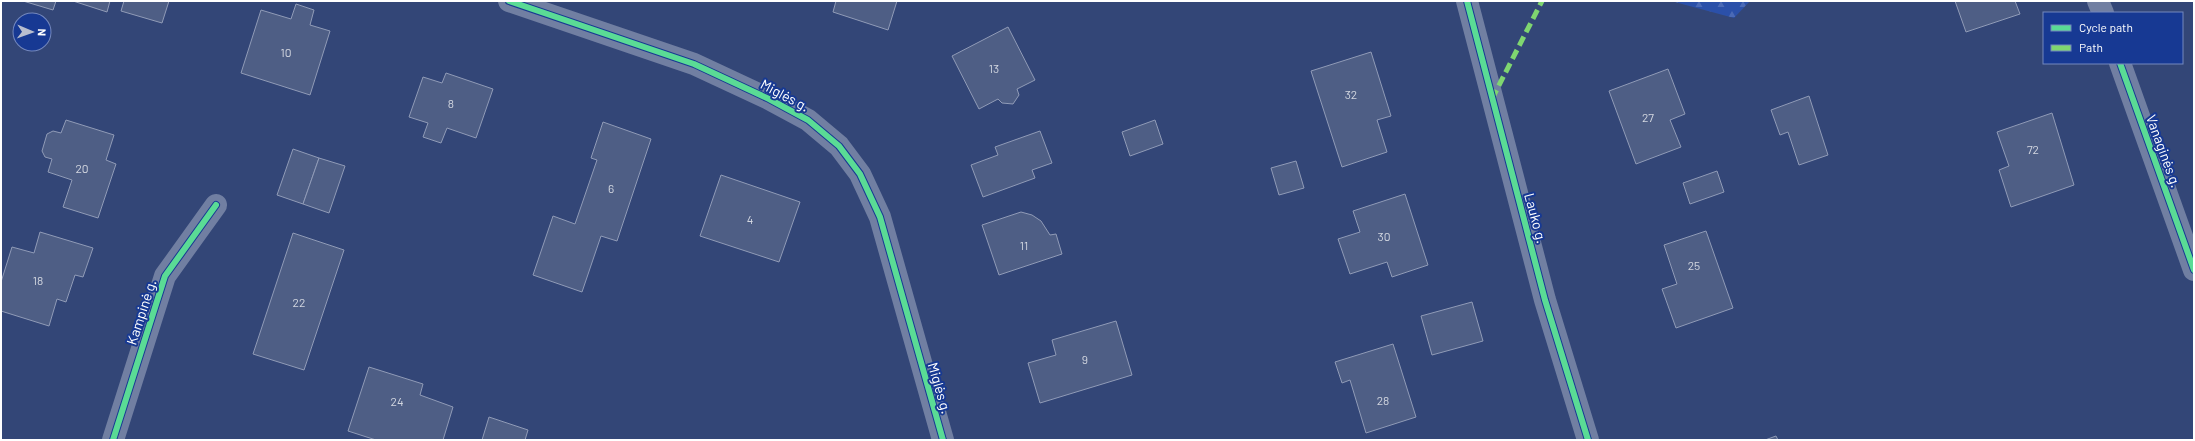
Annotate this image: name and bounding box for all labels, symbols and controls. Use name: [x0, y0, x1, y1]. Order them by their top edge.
north arrow: [12, 12, 52, 52]
legend: [2043, 12, 2183, 64]
text: Cycle path: [2079, 20, 2133, 34]
text: N: [36, 28, 49, 36]
text: Path: [2079, 40, 2103, 54]
house number: 10: [281, 45, 291, 59]
house number: 13: [989, 61, 999, 75]
street label: Miglės g.: [758, 75, 812, 115]
house number: 32: [1345, 87, 1357, 101]
house number: 8: [448, 96, 454, 110]
house number: 27: [1642, 110, 1654, 124]
street label: Vanaginės g.: [2143, 112, 2185, 190]
house number: 72: [2027, 142, 2039, 156]
house number: 20: [75, 161, 89, 175]
house number: 6: [608, 181, 614, 195]
street label: Lauko g.: [1521, 191, 1551, 245]
house number: 4: [747, 212, 753, 226]
house number: 30: [1378, 229, 1390, 243]
house number: 11: [1020, 238, 1028, 252]
house number: 25: [1688, 258, 1700, 272]
house number: 18: [33, 273, 43, 287]
street label: Kampinė g.: [122, 277, 160, 347]
house number: 22: [293, 295, 305, 309]
house number: 9: [1082, 352, 1088, 366]
street label: Miglės g.: [925, 360, 955, 416]
house number: 28: [1377, 393, 1389, 407]
house number: 24: [390, 394, 404, 408]

